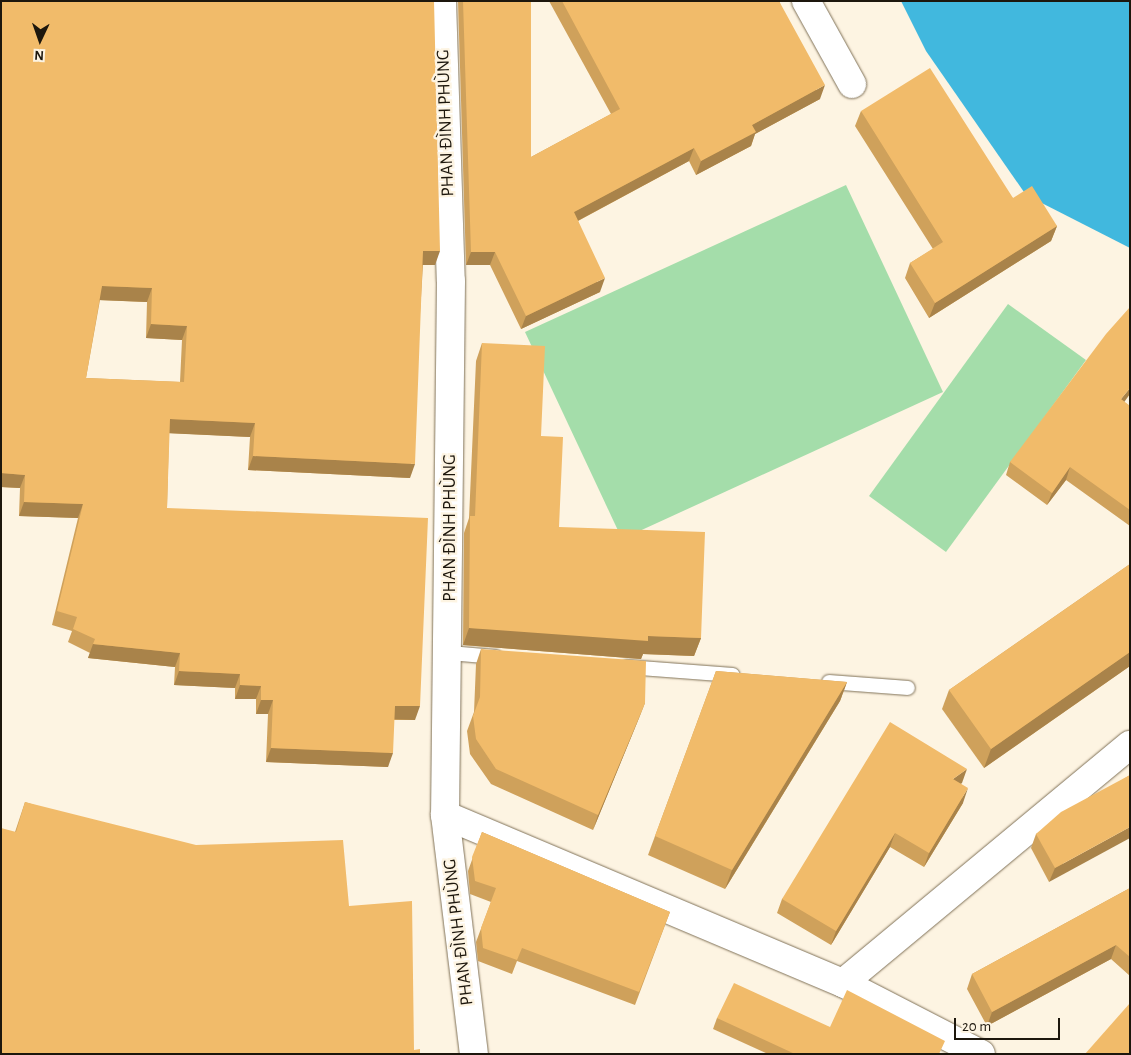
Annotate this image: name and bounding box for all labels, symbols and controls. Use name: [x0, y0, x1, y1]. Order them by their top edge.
north arrow: [15, 15, 65, 65]
text: N: [34, 48, 44, 62]
street label: PHAN ĐÌNH PHÙNG: [433, 49, 459, 197]
street label: PHAN ĐÌNH PHÙNG: [439, 454, 461, 602]
street label: PHAN ĐÌNH PHÙNG: [439, 857, 479, 1007]
scale bar: [956, 1008, 1062, 1040]
text: 20 m: [962, 1019, 991, 1034]

